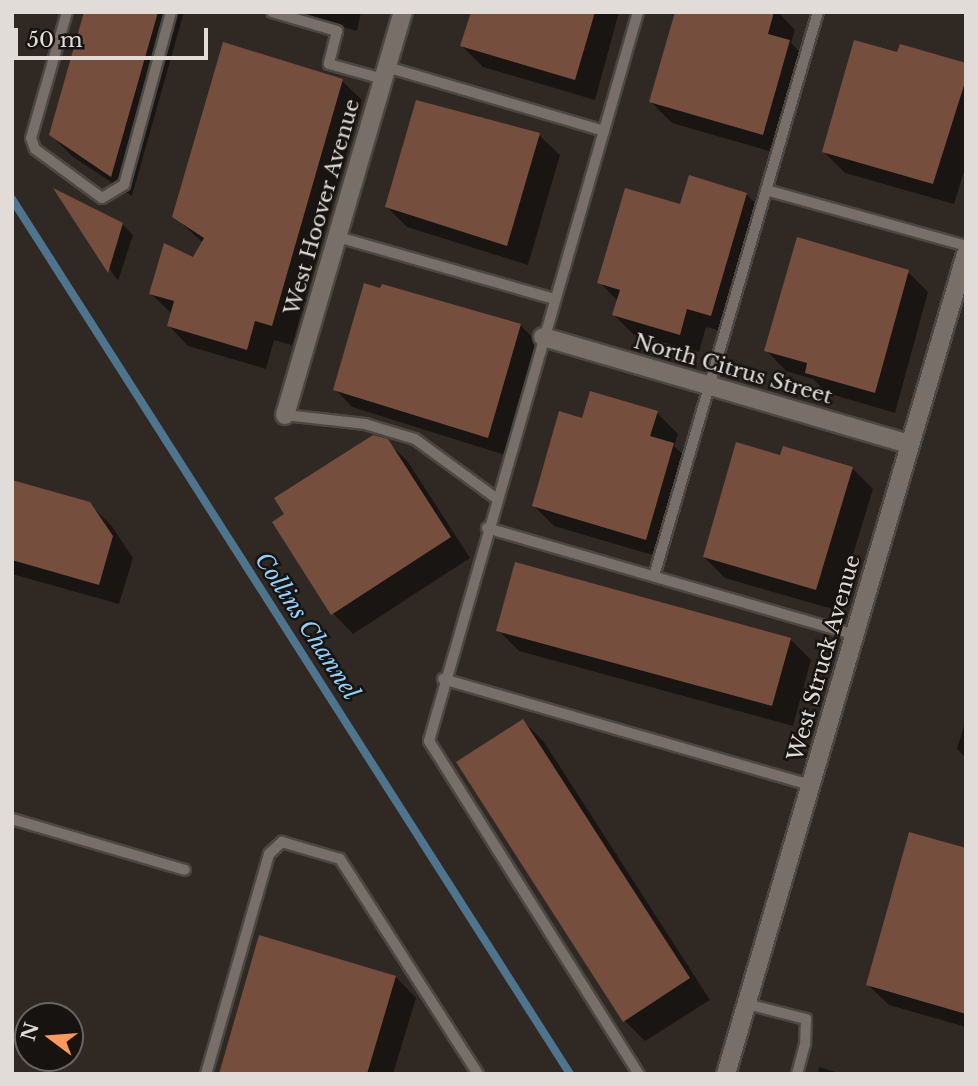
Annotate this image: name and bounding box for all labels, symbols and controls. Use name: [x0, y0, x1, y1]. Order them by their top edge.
scale bar: [18, 14, 212, 58]
text: 50 m: [27, 27, 82, 53]
street label: West Hoover Avenue: [279, 95, 365, 319]
street label: North Citrus Street: [631, 329, 835, 409]
water label: Collins Channel: [249, 547, 365, 705]
street label: West Struck Avenue: [782, 552, 866, 764]
north arrow: [14, 1002, 84, 1072]
text: N: [17, 1020, 44, 1043]

